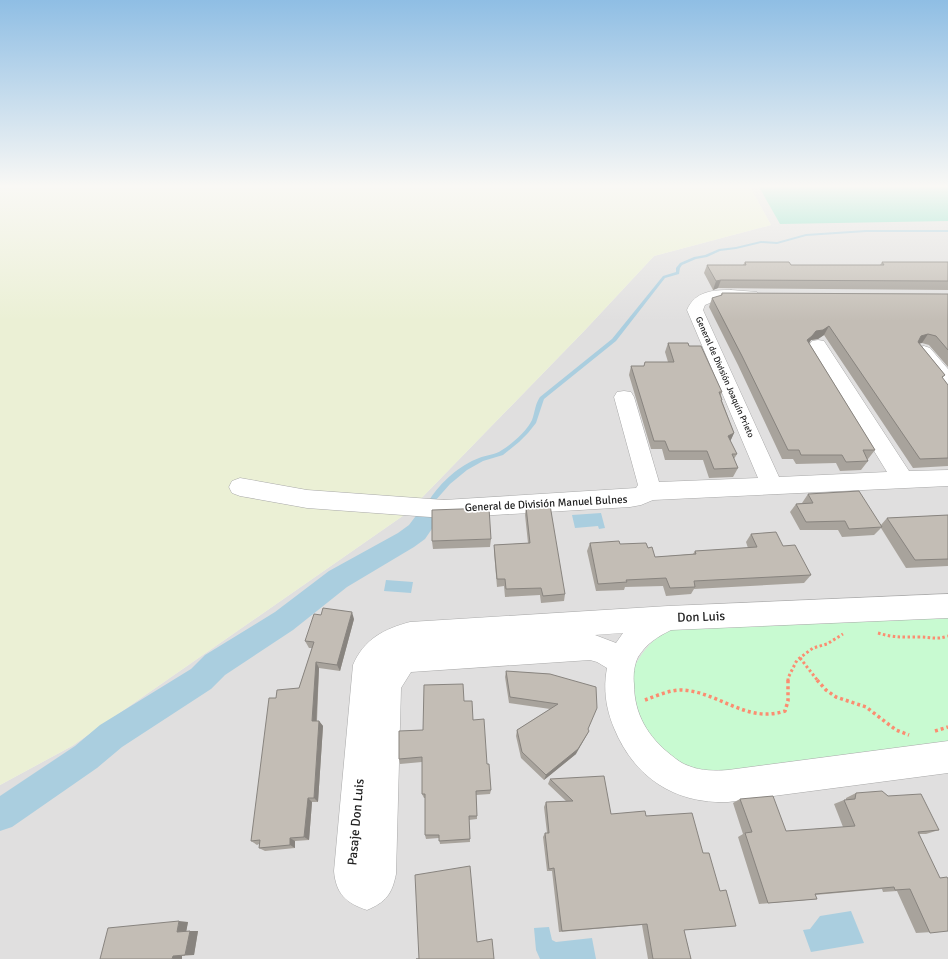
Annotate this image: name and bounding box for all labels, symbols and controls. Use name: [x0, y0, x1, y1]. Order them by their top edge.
street label: General de División Joaquín Prieto: [693, 315, 756, 440]
street label: General de División Manuel Bulnes: [464, 493, 628, 514]
street label: Don Luis: [677, 608, 726, 626]
street label: Pasaje Don Luis: [344, 778, 368, 866]

